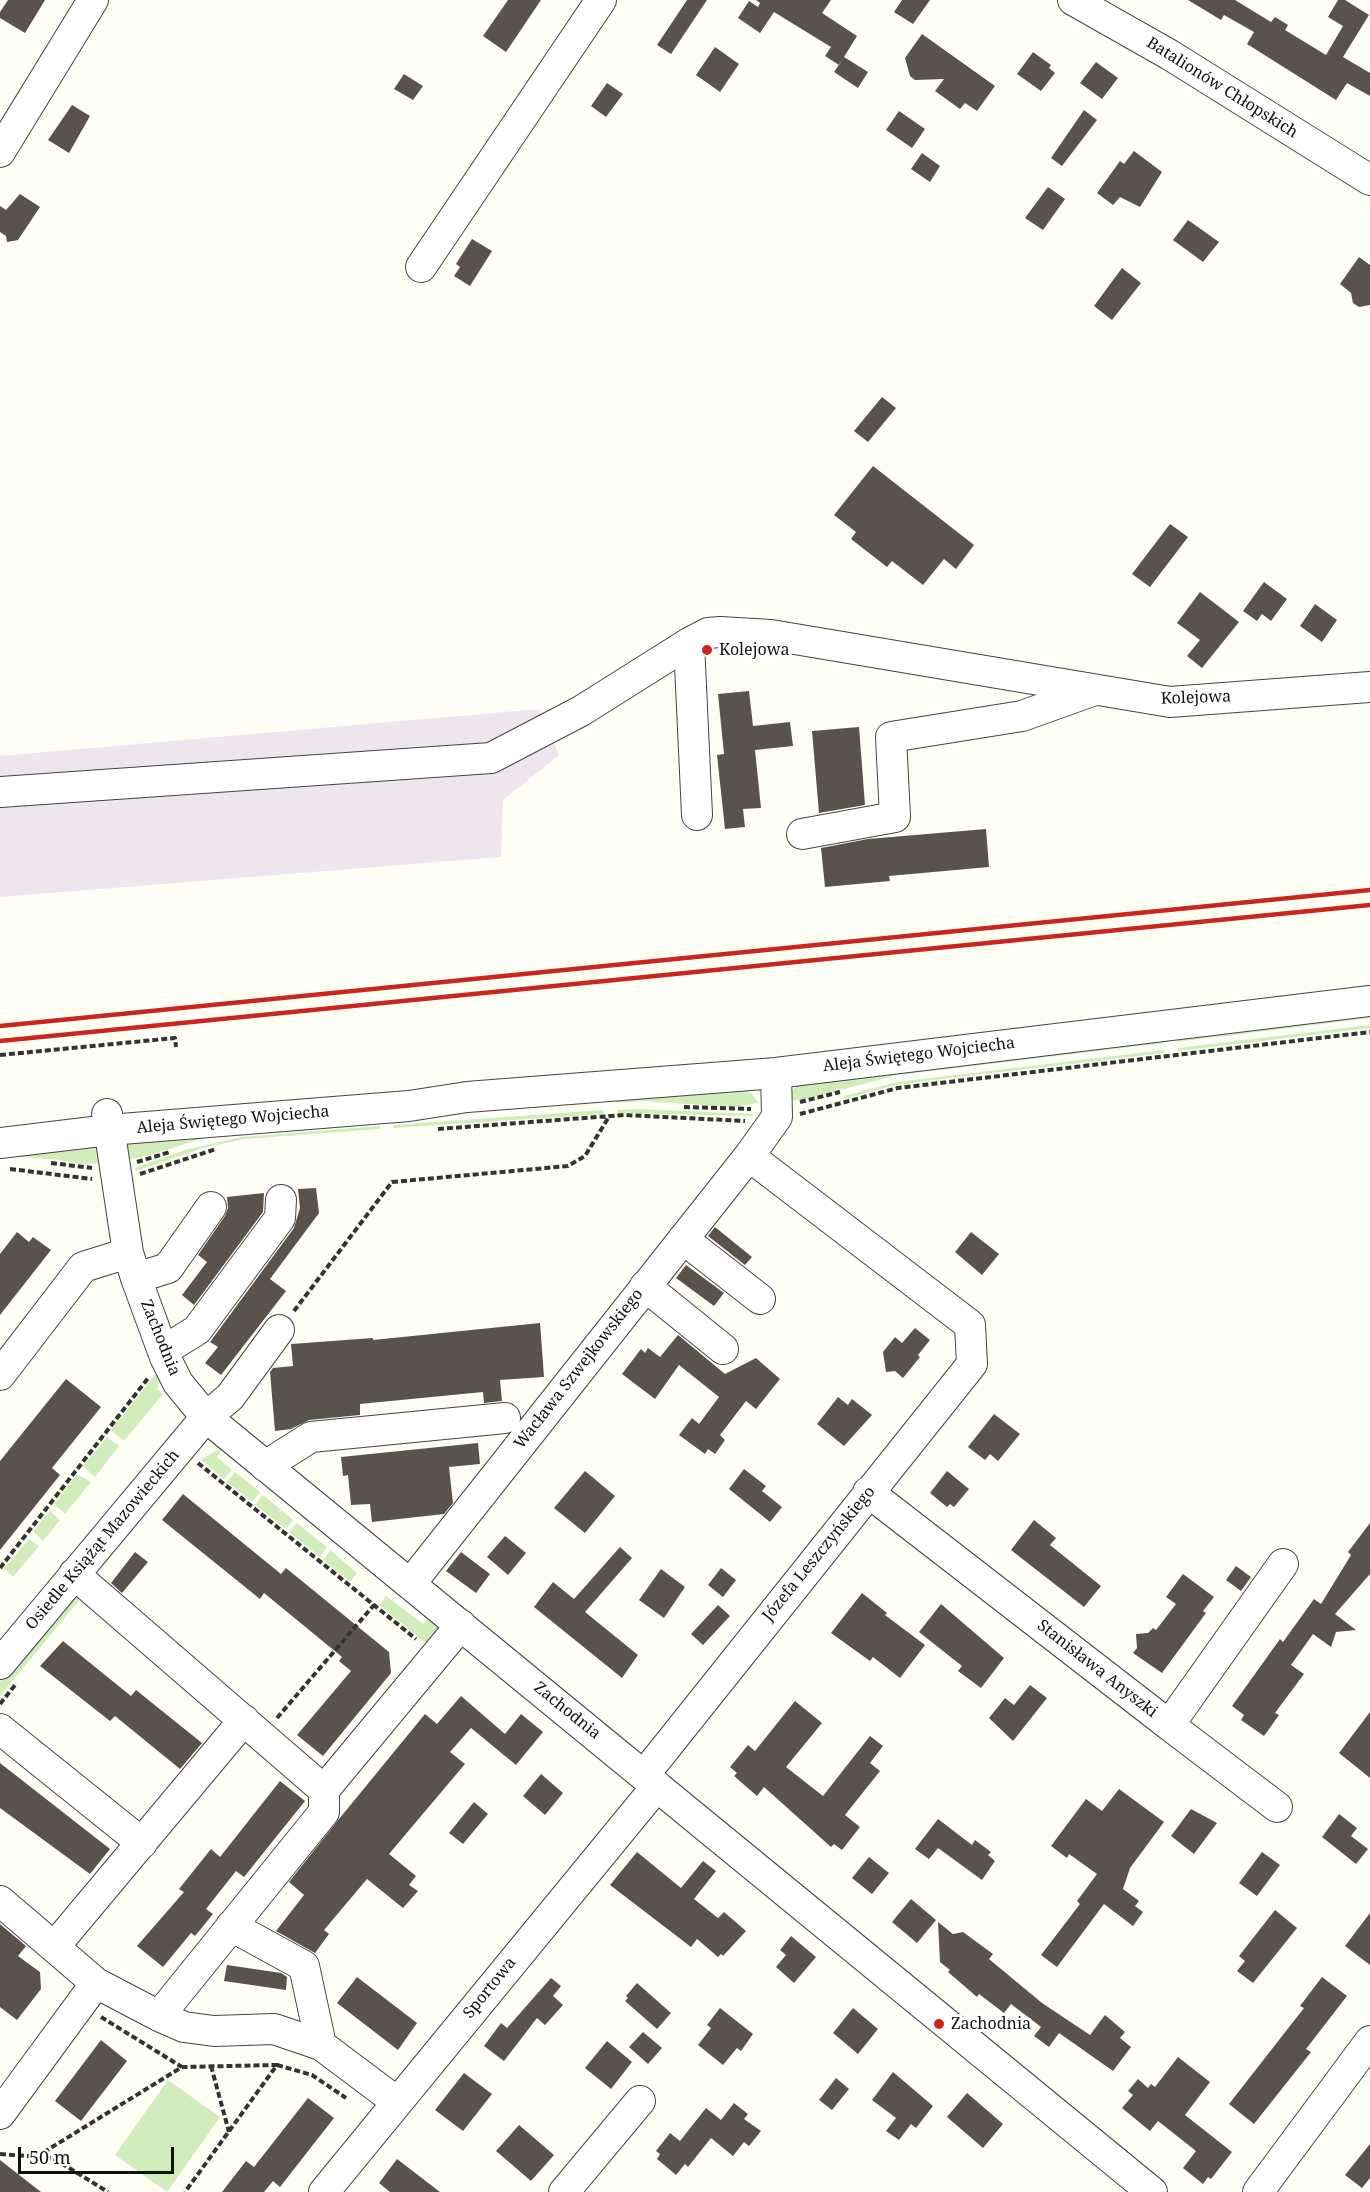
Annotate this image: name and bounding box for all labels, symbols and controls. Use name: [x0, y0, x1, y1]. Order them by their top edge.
street label: Batalionów Chłopskich: [1143, 34, 1301, 142]
place label: Kolejowa: [719, 640, 789, 660]
marker: Kolejowa: [700, 643, 714, 657]
street label: Kolejowa: [1160, 687, 1232, 709]
street label: Aleja Świętego Wojciecha: [822, 1034, 1016, 1076]
street label: Aleja Świętego Wojciecha: [136, 1102, 330, 1138]
street label: Wacława Szwejkowskiego: [511, 1285, 647, 1453]
street label: Zachodnia: [136, 1297, 184, 1379]
street label: Osiedle Książąt Mazowieckich: [22, 1446, 184, 1634]
street label: Józefa Leszczyńskiego: [759, 1483, 879, 1625]
street label: Stanisława Anyszki: [1033, 1616, 1161, 1722]
street label: Zachodnia: [530, 1678, 604, 1744]
street label: Sportowa: [460, 1954, 520, 2022]
place label: Zachodnia: [951, 2014, 1031, 2034]
marker: Zachodnia: [932, 2017, 946, 2031]
scale bar: [21, 2135, 177, 2173]
text: 50 m: [29, 2145, 71, 2169]

